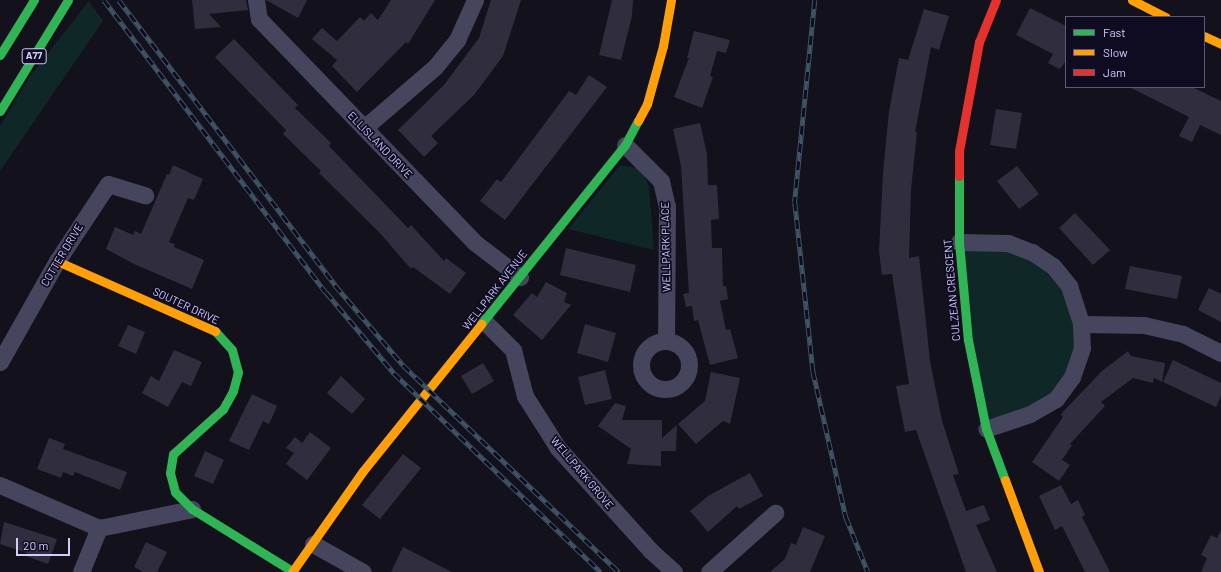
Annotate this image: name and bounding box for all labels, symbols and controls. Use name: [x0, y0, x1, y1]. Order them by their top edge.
legend: [1065, 16, 1205, 88]
text: Fast: [1103, 25, 1126, 39]
text: Slow: [1103, 45, 1128, 59]
road number: A77: [21, 48, 47, 64]
text: Jam: [1103, 65, 1126, 79]
street label: ELLISLAND DRIVE: [345, 109, 415, 181]
street label: WELLPARK PLACE: [659, 202, 673, 292]
street label: COTTER DRIVE: [38, 221, 86, 289]
street label: CULZEAN CRESCENT: [941, 238, 963, 342]
street label: WELLPARK AVENUE: [460, 247, 530, 333]
street label: SOUTER DRIVE: [151, 285, 221, 327]
street label: WELLPARK GROVE: [548, 434, 616, 512]
scale bar: [18, 530, 72, 556]
text: 20 m: [23, 538, 49, 552]

